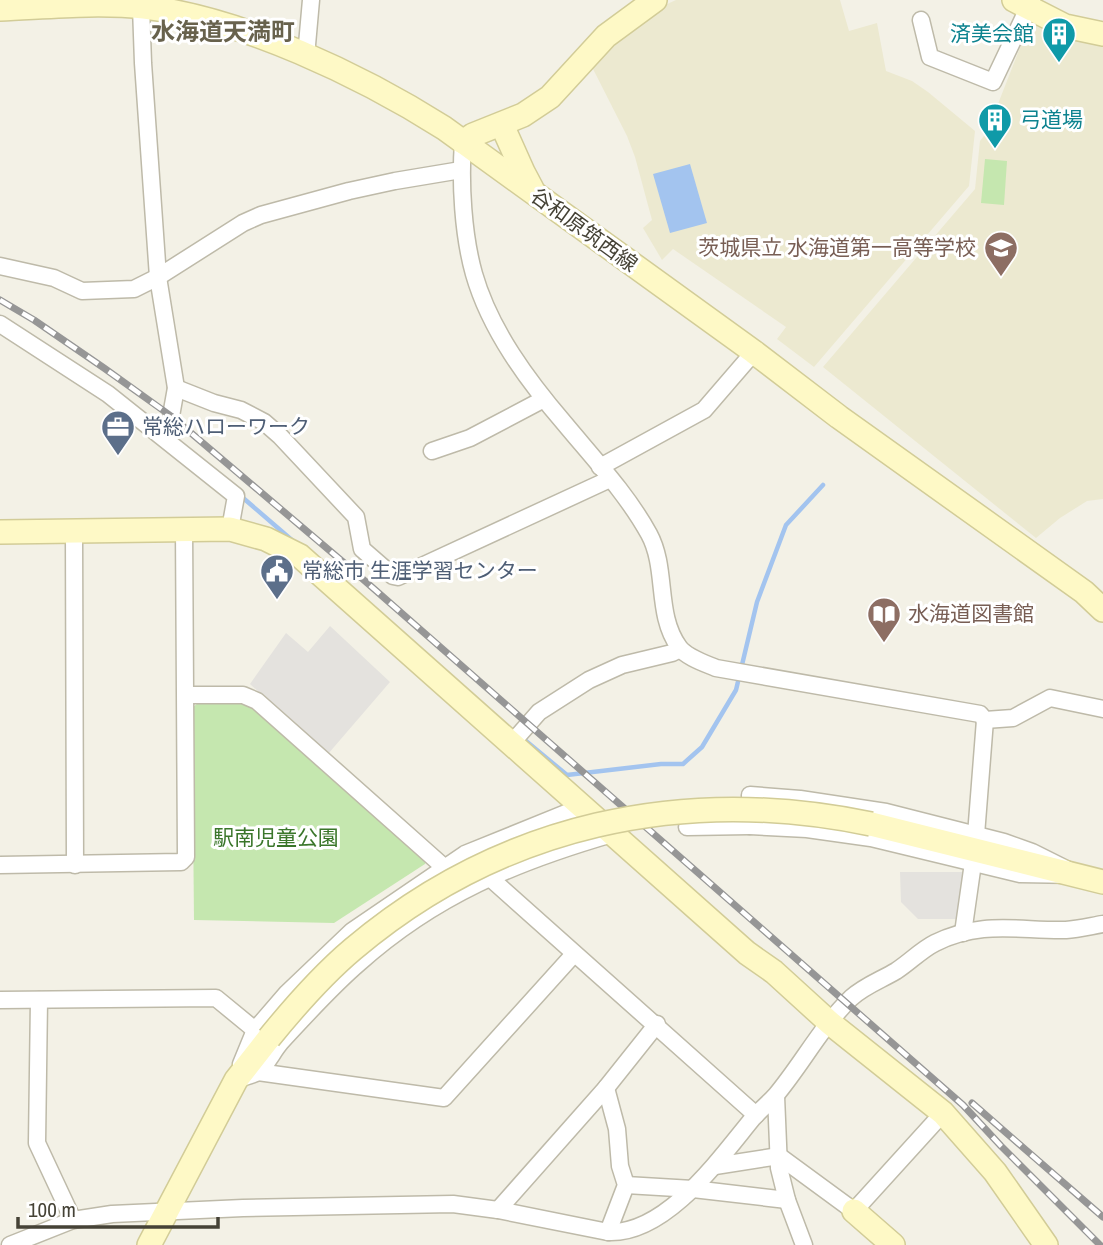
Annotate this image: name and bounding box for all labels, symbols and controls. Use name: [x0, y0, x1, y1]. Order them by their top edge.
district label: 水海道天満町: [151, 15, 295, 47]
building icon: 済美会館: [1040, 15, 1078, 64]
place label: 済美会館: [950, 19, 1034, 48]
building icon: 弓道場: [976, 101, 1014, 150]
place label: 弓道場: [1020, 105, 1083, 134]
street label: 谷和原筑西線: [525, 181, 644, 278]
school or university icon: 茨城県立 水海道第一高等学校: [982, 229, 1020, 278]
place label: 茨城県立 水海道第一高等学校: [698, 233, 976, 262]
office icon: 常総ハローワーク: [99, 408, 137, 457]
place label: 常総ハローワーク: [142, 412, 310, 441]
public building icon: 常総市 生涯学習センター: [258, 552, 296, 601]
place label: 常総市 生涯学習センター: [302, 556, 538, 585]
library icon: 水海道図書館: [865, 595, 903, 644]
place label: 水海道図書館: [908, 599, 1034, 628]
park label: 駅南児童公園: [213, 823, 339, 852]
scale bar: [18, 1186, 217, 1230]
text: 100 m: [28, 1195, 76, 1224]

